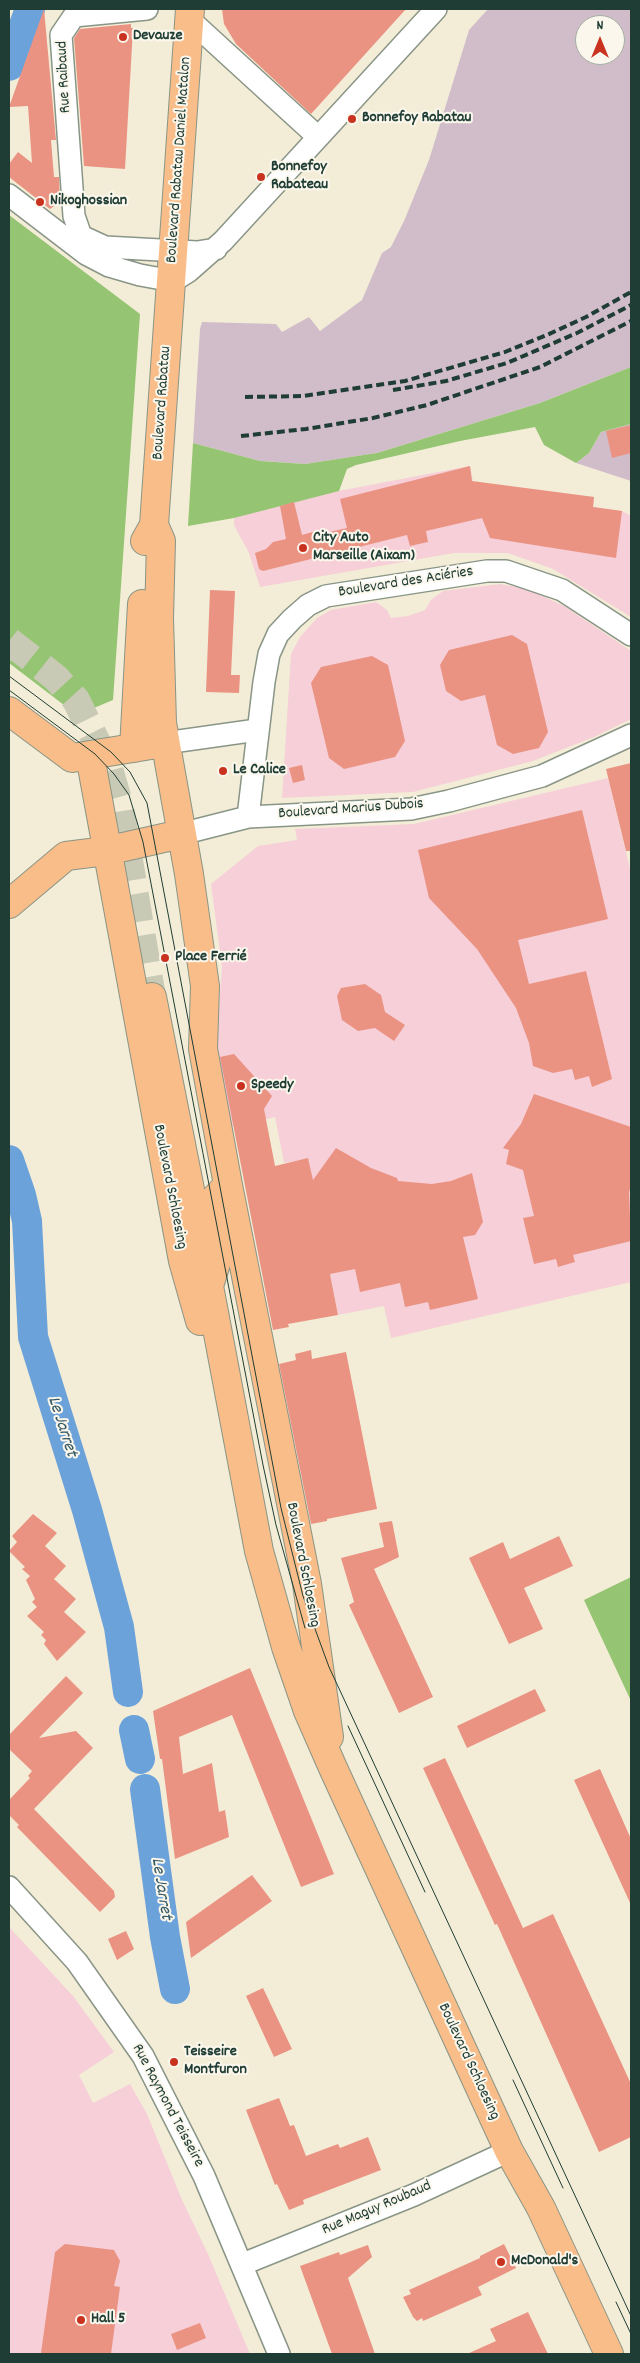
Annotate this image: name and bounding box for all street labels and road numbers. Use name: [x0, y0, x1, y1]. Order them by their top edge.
street label: Rue Raibaud: [54, 40, 76, 114]
street label: Boulevard Rabatau Daniel Matalon: [163, 56, 197, 264]
street label: Boulevard Rabatau: [149, 346, 177, 460]
street label: Boulevard des Aciéries: [337, 563, 475, 603]
street label: Boulevard Marius Dubois: [278, 795, 424, 825]
street label: Boulevard Schloesing: [148, 1123, 190, 1251]
street label: Boulevard Schloesing: [281, 1501, 323, 1629]
street label: Boulevard Schloesing: [433, 2001, 503, 2123]
street label: Rue Raymond Teisseire: [126, 2041, 208, 2171]
street label: Rue Maguy Roubaud: [319, 2177, 435, 2241]

